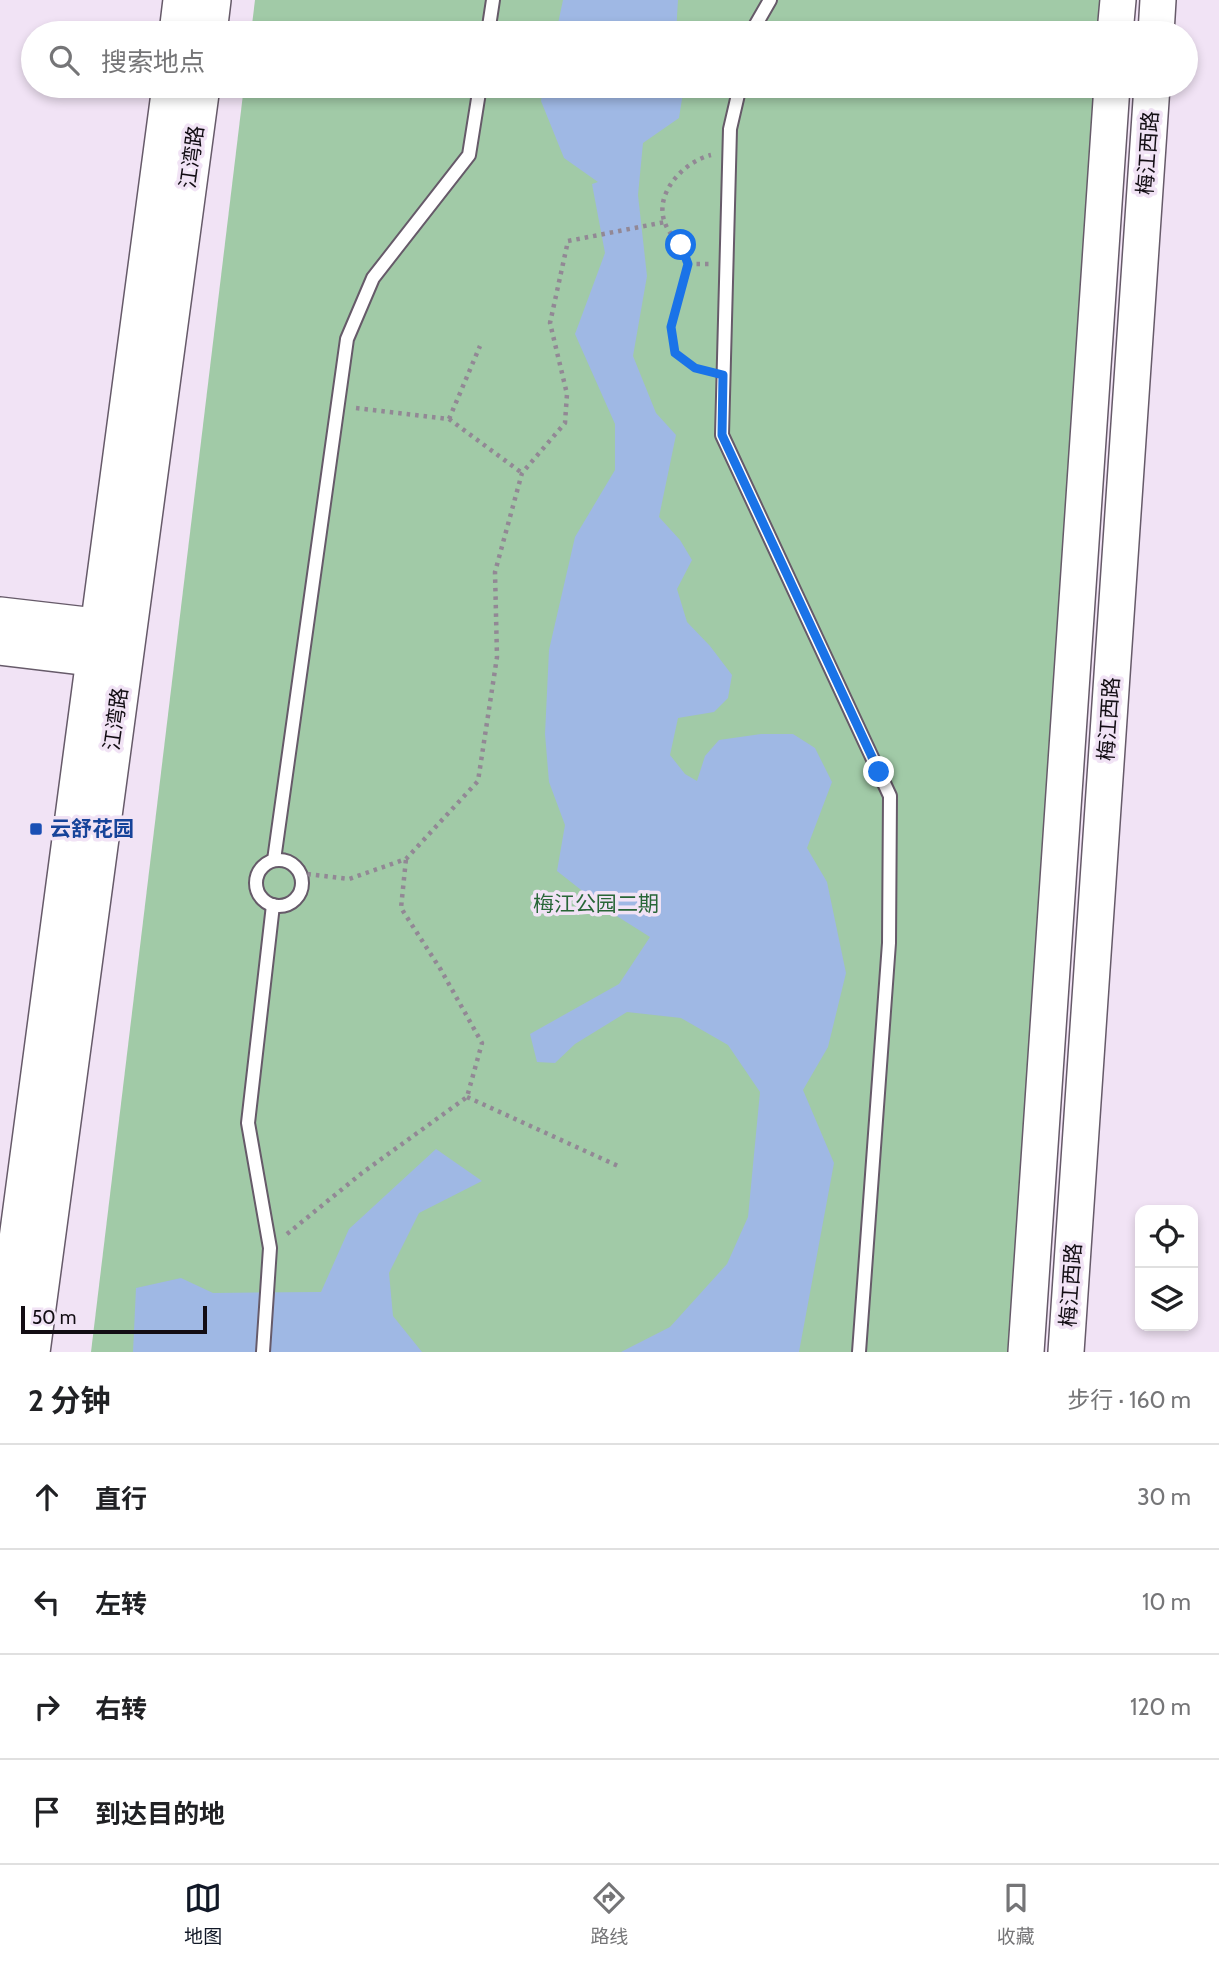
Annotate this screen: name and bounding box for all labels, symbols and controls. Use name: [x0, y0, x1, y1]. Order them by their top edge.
search box: [21, 21, 1198, 98]
icon: search: [45, 41, 83, 79]
text: 搜索地点: [101, 46, 205, 78]
street label: 梅江西路: [1132, 110, 1163, 196]
street label: 江湾路: [175, 124, 208, 190]
route start: [665, 229, 696, 260]
street label: 梅江西路: [1093, 676, 1124, 762]
street label: 江湾路: [99, 686, 132, 752]
route end: [863, 756, 894, 787]
place label: 云舒花园: [50, 816, 134, 841]
marker: 云舒花园: [28, 821, 44, 837]
park label: 梅江公园二期: [533, 891, 659, 916]
map controls: [1135, 1205, 1198, 1331]
button: locate: [1135, 1205, 1198, 1268]
street label: 梅江西路: [1055, 1242, 1086, 1328]
button: layers: [1135, 1268, 1198, 1331]
scale bar: [21, 1303, 206, 1335]
text: 50 m: [32, 1306, 76, 1329]
text: 2 分钟: [28, 1382, 111, 1419]
text: 步行 · 160 m: [1067, 1386, 1191, 1414]
icon: ahead: [28, 1478, 66, 1516]
text: 直行: [95, 1483, 147, 1515]
text: 30 m: [1137, 1483, 1191, 1511]
icon: left: [28, 1583, 66, 1621]
text: 左转: [95, 1588, 147, 1620]
text: 10 m: [1142, 1588, 1191, 1616]
icon: right: [28, 1688, 66, 1726]
text: 右转: [95, 1693, 147, 1725]
text: 120 m: [1130, 1693, 1191, 1721]
icon: arrive: [28, 1793, 66, 1831]
text: 到达目的地: [95, 1798, 225, 1830]
tab: 地图: [184, 1879, 222, 1948]
tab: 路线: [590, 1879, 629, 1948]
tab: 收藏: [997, 1879, 1035, 1948]

